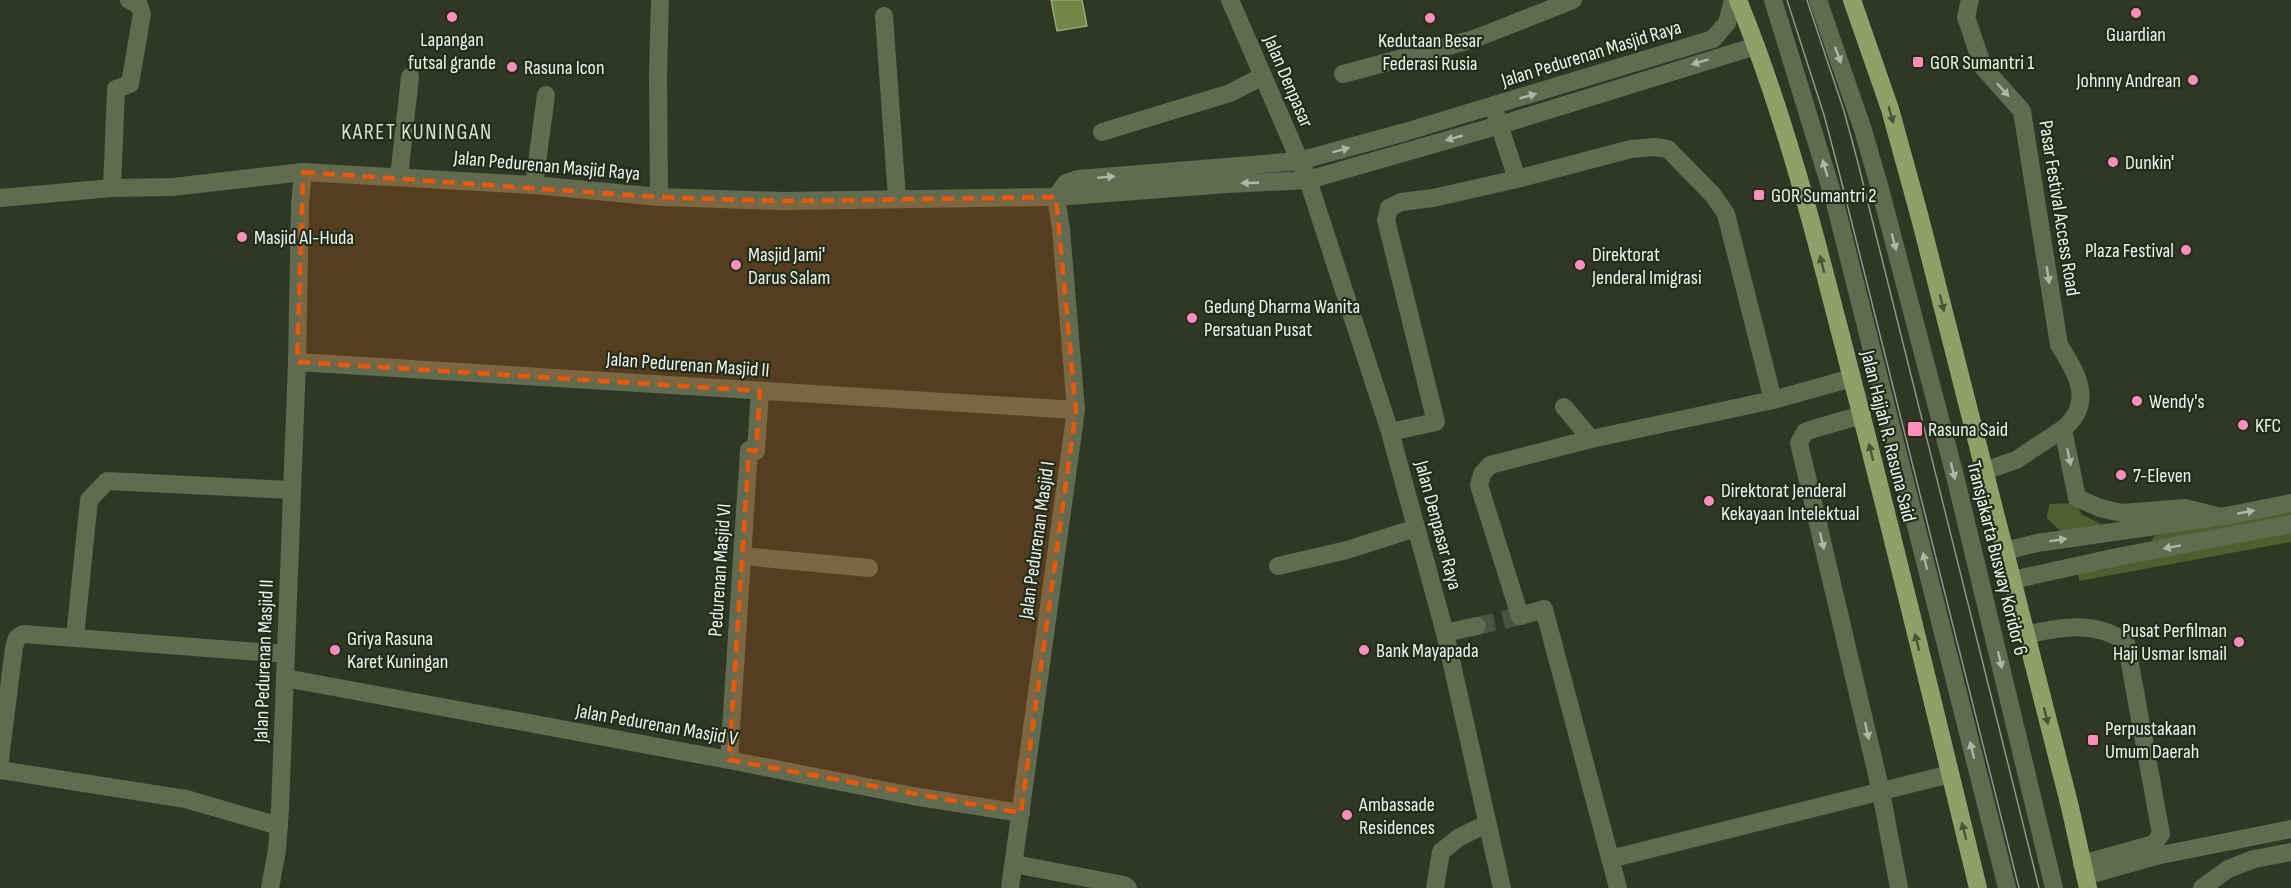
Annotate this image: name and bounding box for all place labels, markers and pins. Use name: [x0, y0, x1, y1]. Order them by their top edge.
marker: Guardian: [2129, 6, 2143, 20]
marker: Lapangan futsal grande: [445, 10, 459, 24]
marker: Kedutaan Besar Federasi Rusia: [1423, 11, 1437, 25]
place label: Guardian: [2106, 23, 2166, 47]
place label: Lapangan futsal grande: [408, 28, 496, 75]
place label: Kedutaan Besar Federasi Rusia: [1378, 29, 1482, 76]
place label: GOR Sumantri 1: [1930, 51, 2034, 75]
marker: GOR Sumantri 1: [1911, 55, 1925, 69]
place label: Rasuna Icon: [524, 56, 604, 80]
marker: Rasuna Icon: [505, 60, 519, 74]
place label: Johnny Andrean: [2076, 69, 2181, 93]
marker: Johnny Andrean: [2186, 73, 2200, 87]
place label: Dunkin': [2125, 151, 2174, 175]
marker: Dunkin': [2106, 155, 2120, 169]
place label: GOR Sumantri 2: [1771, 184, 1876, 208]
marker: GOR Sumantri 2: [1752, 188, 1766, 202]
place label: Masjid Al-Huda: [254, 226, 354, 250]
marker: Masjid Al-Huda: [235, 230, 249, 244]
place label: Plaza Festival: [2085, 239, 2174, 263]
place label: Masjid Jami' Darus Salam: [748, 243, 830, 290]
place label: Direktorat Jenderal Imigrasi: [1591, 243, 1702, 290]
marker: Plaza Festival: [2179, 243, 2193, 257]
marker: Masjid Jami' Darus Salam: [729, 258, 743, 272]
marker: Direktorat Jenderal Imigrasi: [1573, 258, 1587, 272]
place label: Gedung Dharma Wanita Persatuan Pusat: [1204, 295, 1360, 342]
marker: Gedung Dharma Wanita Persatuan Pusat: [1185, 311, 1199, 325]
place label: Wendy's: [2149, 390, 2205, 414]
marker: Wendy's: [2130, 394, 2144, 408]
place label: KFC: [2255, 414, 2281, 438]
place label: Rasuna Said: [1928, 418, 2008, 442]
marker: KFC: [2236, 418, 2250, 432]
marker: Rasuna Said: [1906, 420, 1924, 438]
place label: 7-Eleven: [2133, 464, 2191, 488]
marker: 7-Eleven: [2114, 468, 2128, 482]
place label: Direktorat Jenderal Kekayaan Intelektual: [1721, 479, 1860, 526]
marker: Direktorat Jenderal Kekayaan Intelektual: [1702, 494, 1716, 508]
place label: Pusat Perfilman Haji Usmar Ismail: [2113, 619, 2227, 666]
place label: Griya Rasuna Karet Kuningan: [347, 627, 448, 674]
marker: Pusat Perfilman Haji Usmar Ismail: [2232, 635, 2246, 649]
place label: Bank Mayapada: [1376, 639, 1479, 663]
marker: Griya Rasuna Karet Kuningan: [328, 643, 342, 657]
marker: Bank Mayapada: [1357, 643, 1371, 657]
place label: Perpustakaan Umum Daerah: [2105, 717, 2199, 764]
marker: Perpustakaan Umum Daerah: [2086, 733, 2100, 747]
place label: Ambassade Residences: [1358, 793, 1435, 840]
marker: Ambassade Residences: [1340, 808, 1354, 822]

